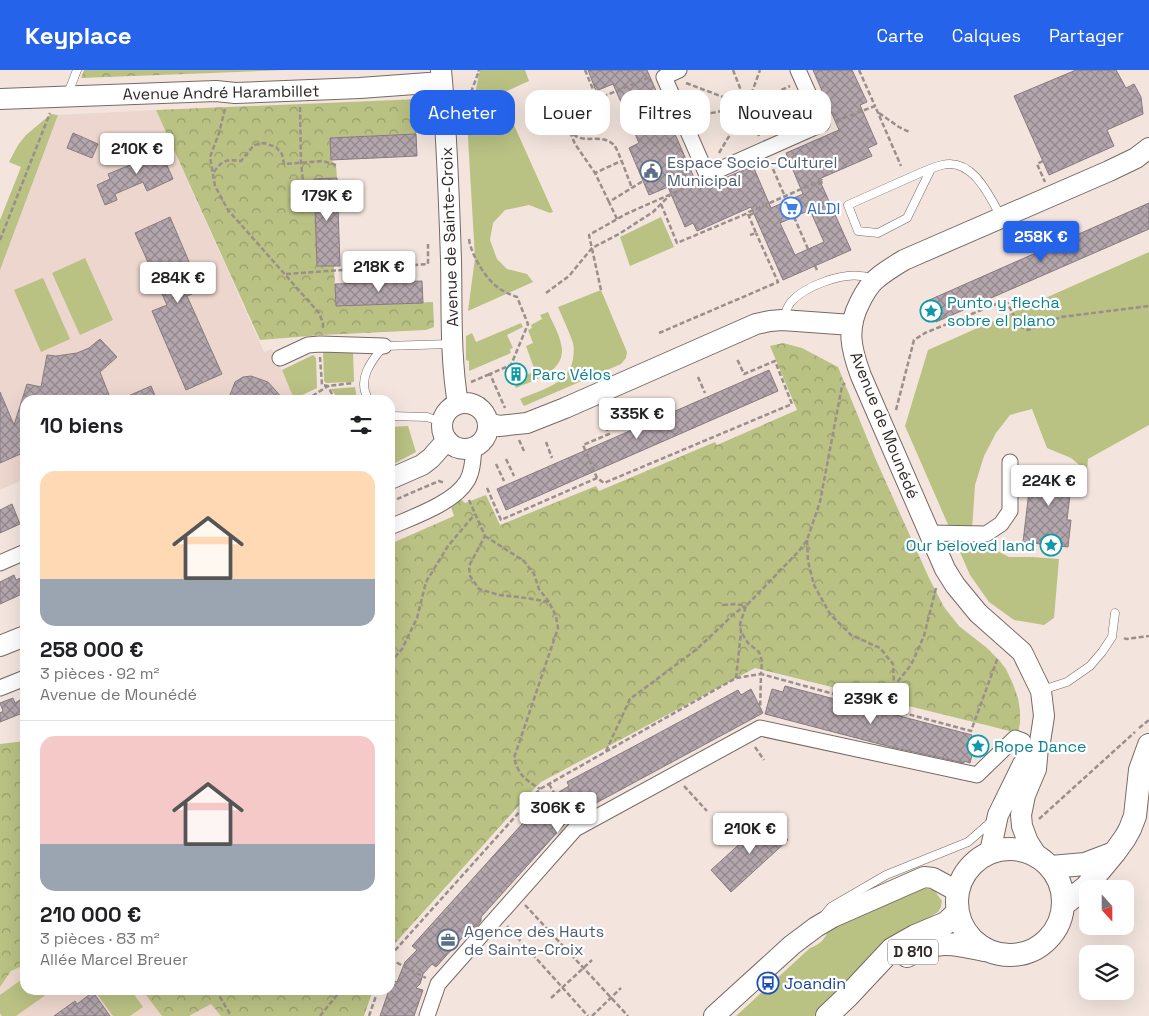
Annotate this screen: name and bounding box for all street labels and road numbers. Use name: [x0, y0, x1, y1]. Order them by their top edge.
street label: Avenue André Harambillet: [122, 80, 320, 105]
street label: Avenue de Sainte-Croix: [436, 147, 463, 327]
street label: Avenue de Mounédé: [845, 348, 924, 502]
road number: D 810: [888, 940, 938, 964]

